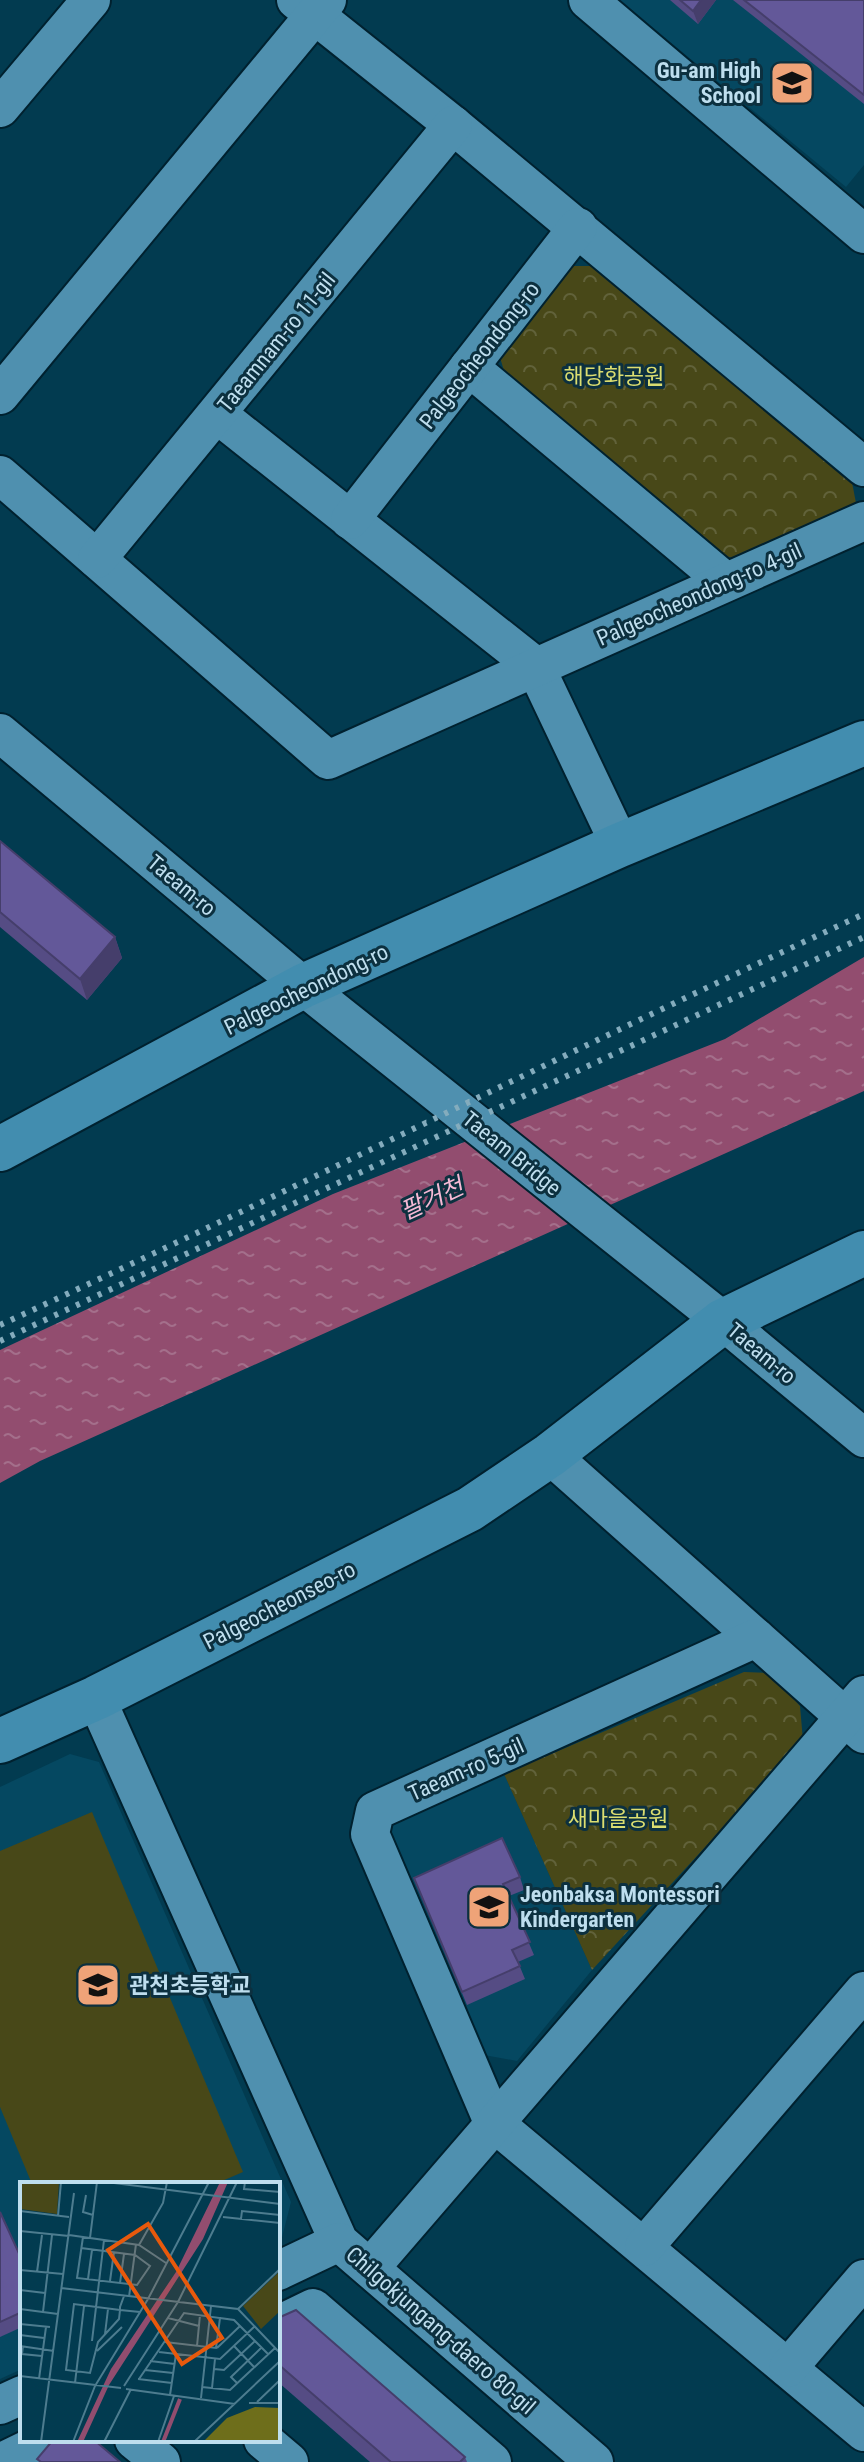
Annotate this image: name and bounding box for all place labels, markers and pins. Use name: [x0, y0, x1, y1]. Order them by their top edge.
place label: Gu-am High School: [657, 58, 761, 108]
school or university icon: Gu-am High School: [768, 59, 816, 107]
place label: Jeonbaksa Montessori Kindergarten: [520, 1882, 720, 1932]
school or university icon: Jeonbaksa Montessori Kindergarten: [465, 1883, 513, 1931]
school or university icon: 관천초등학교: [74, 1961, 122, 2009]
place label: 관천초등학교: [129, 1973, 250, 1998]

